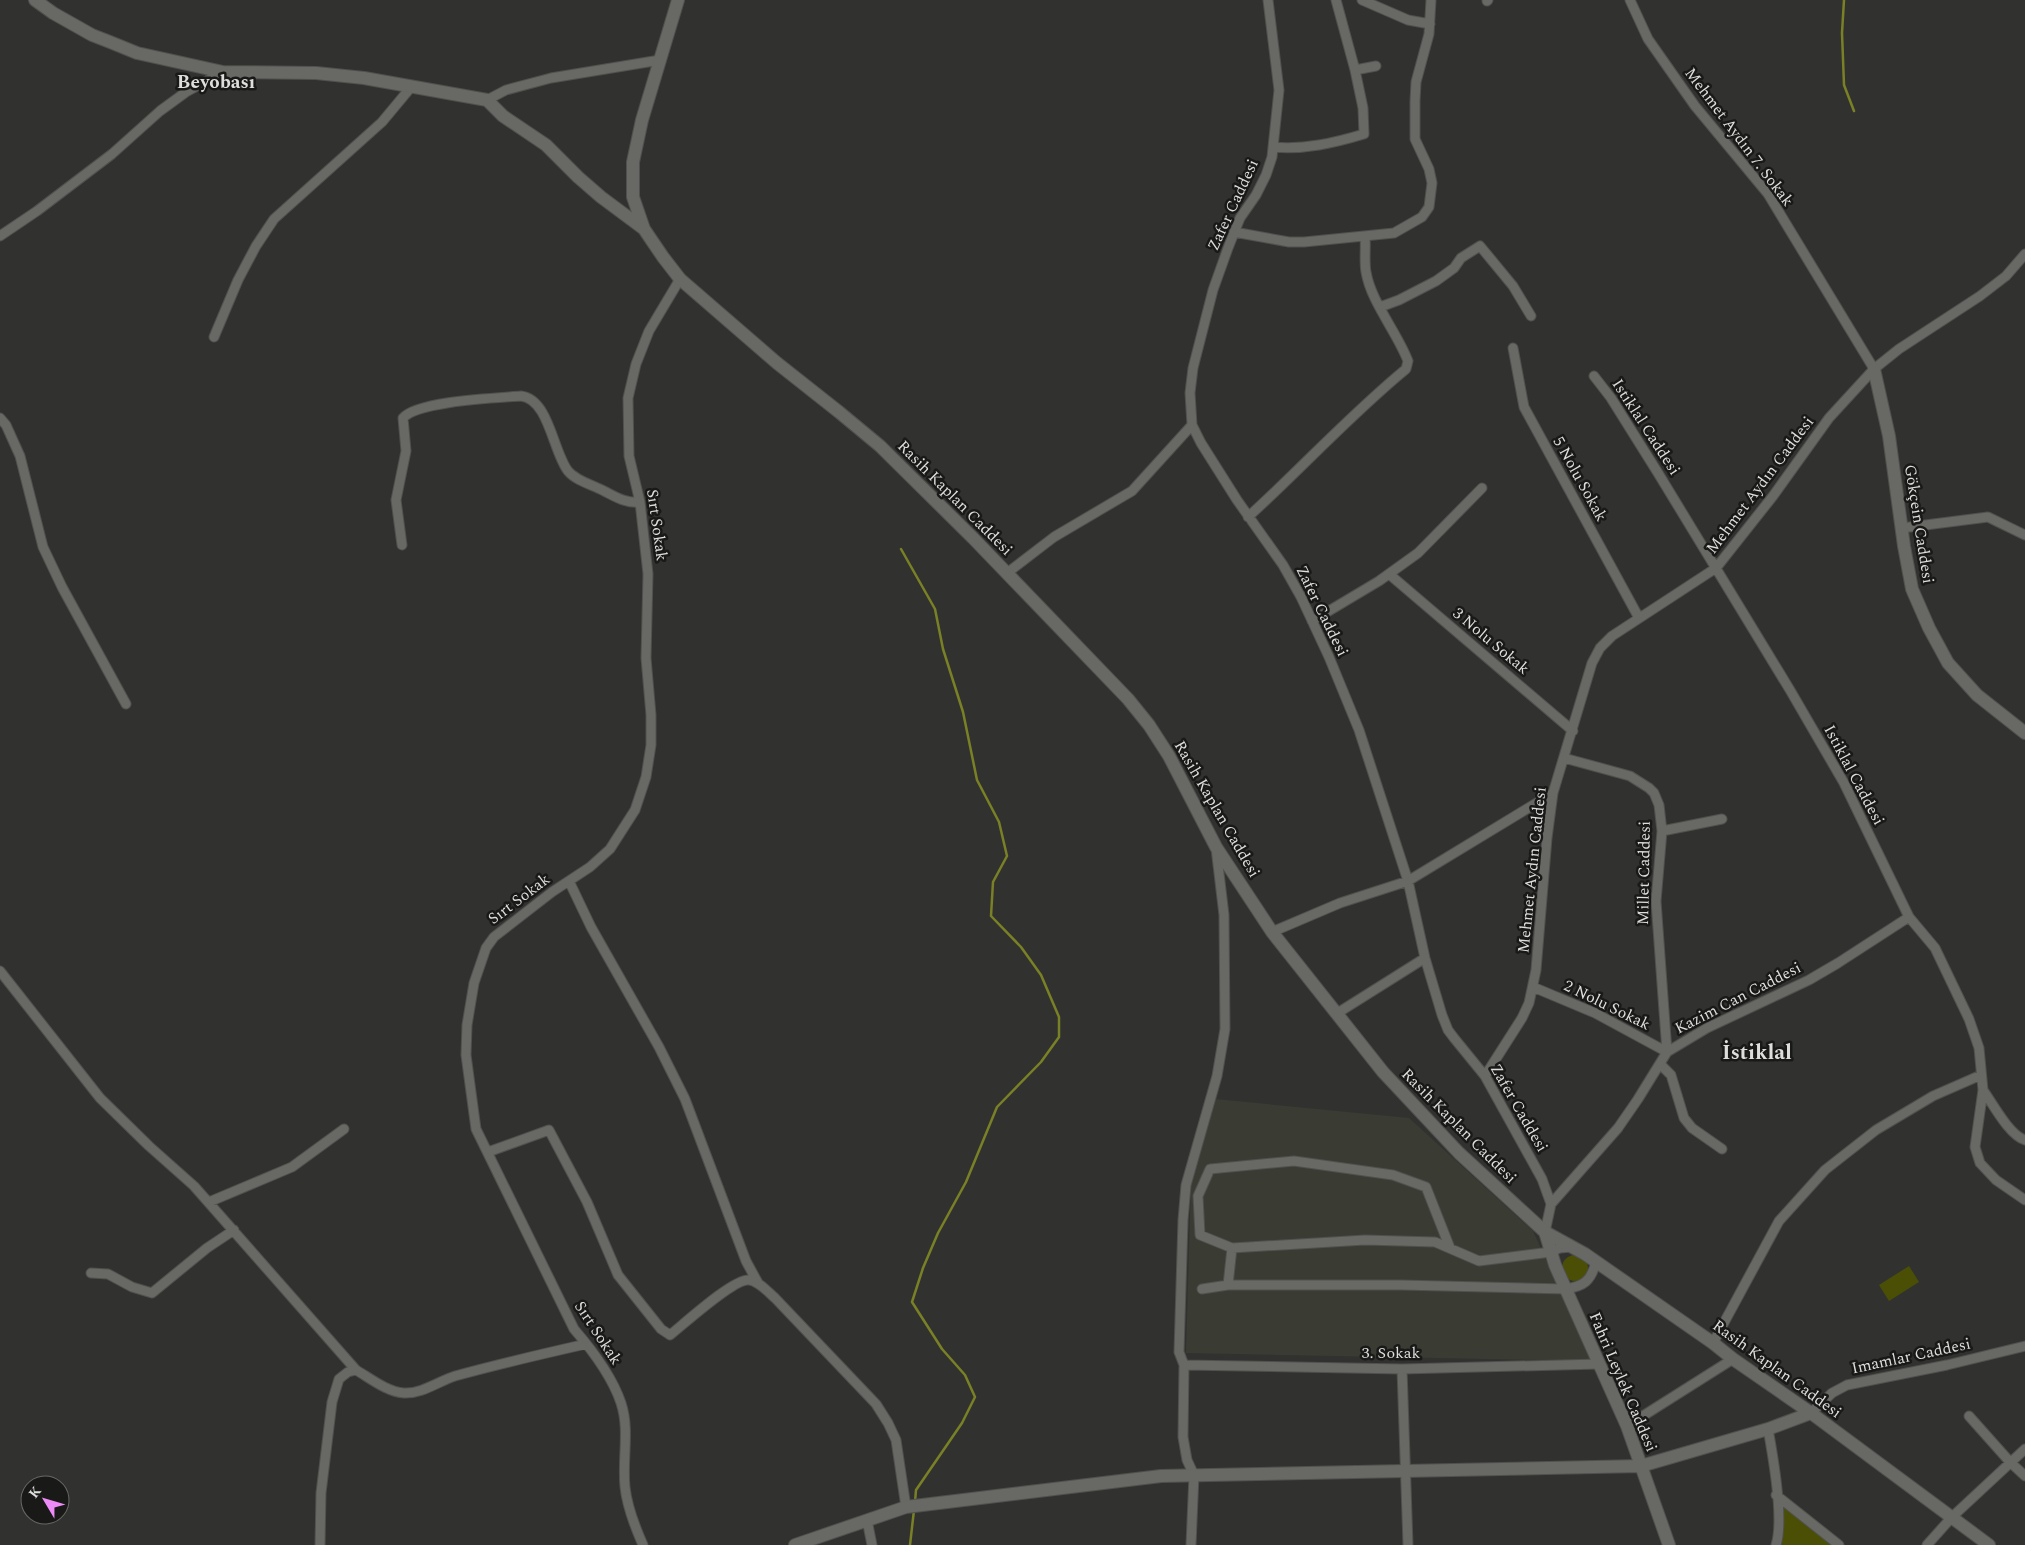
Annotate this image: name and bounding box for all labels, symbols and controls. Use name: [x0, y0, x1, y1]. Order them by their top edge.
street label: Mehmet Aydın 7. Sokak: [1679, 62, 1799, 212]
district label: Beyobası: [177, 68, 255, 97]
street label: Zafer Caddesi: [1201, 155, 1265, 255]
street label: Istiklal Caddesi: [1606, 374, 1686, 480]
street label: Mehmet Aydın Caddesi: [1700, 411, 1820, 559]
street label: 5 Nolu Sokak: [1547, 432, 1613, 526]
street label: Rasih Kaplan Caddesi: [892, 435, 1018, 561]
street label: Gökçein Caddesi: [1898, 463, 1940, 585]
street label: Sırt Sokak: [640, 488, 674, 563]
street label: Zafer Caddesi: [1290, 561, 1354, 661]
street label: 3 Nolu Sokak: [1447, 602, 1535, 680]
street label: Istiklal Caddesi: [1817, 721, 1891, 829]
street label: Rasih Kaplan Caddesi: [1168, 736, 1266, 882]
street label: Mehmet Aydın Caddesi: [1511, 786, 1553, 954]
street label: Millet Caddesi: [1631, 821, 1657, 925]
street label: Sırt Sokak: [483, 868, 555, 930]
street label: Kazim Can Caddesi: [1671, 956, 1805, 1040]
street label: 2 Nolu Sokak: [1560, 974, 1655, 1036]
district label: İstiklal: [1722, 1037, 1792, 1069]
street label: Zafer Caddesi: [1484, 1059, 1554, 1157]
street label: Rasih Kaplan Caddesi: [1396, 1063, 1522, 1189]
street label: Sırt Sokak: [568, 1296, 628, 1370]
street label: Fahri Leylek Caddesi: [1583, 1308, 1663, 1456]
street label: Rasih Kaplan Caddesi: [1707, 1314, 1847, 1424]
street label: Imamlar Caddesi: [1849, 1332, 1973, 1380]
street label: 3. Sokak: [1362, 1341, 1420, 1365]
north arrow: [20, 1475, 70, 1525]
text: K: [24, 1481, 47, 1503]

